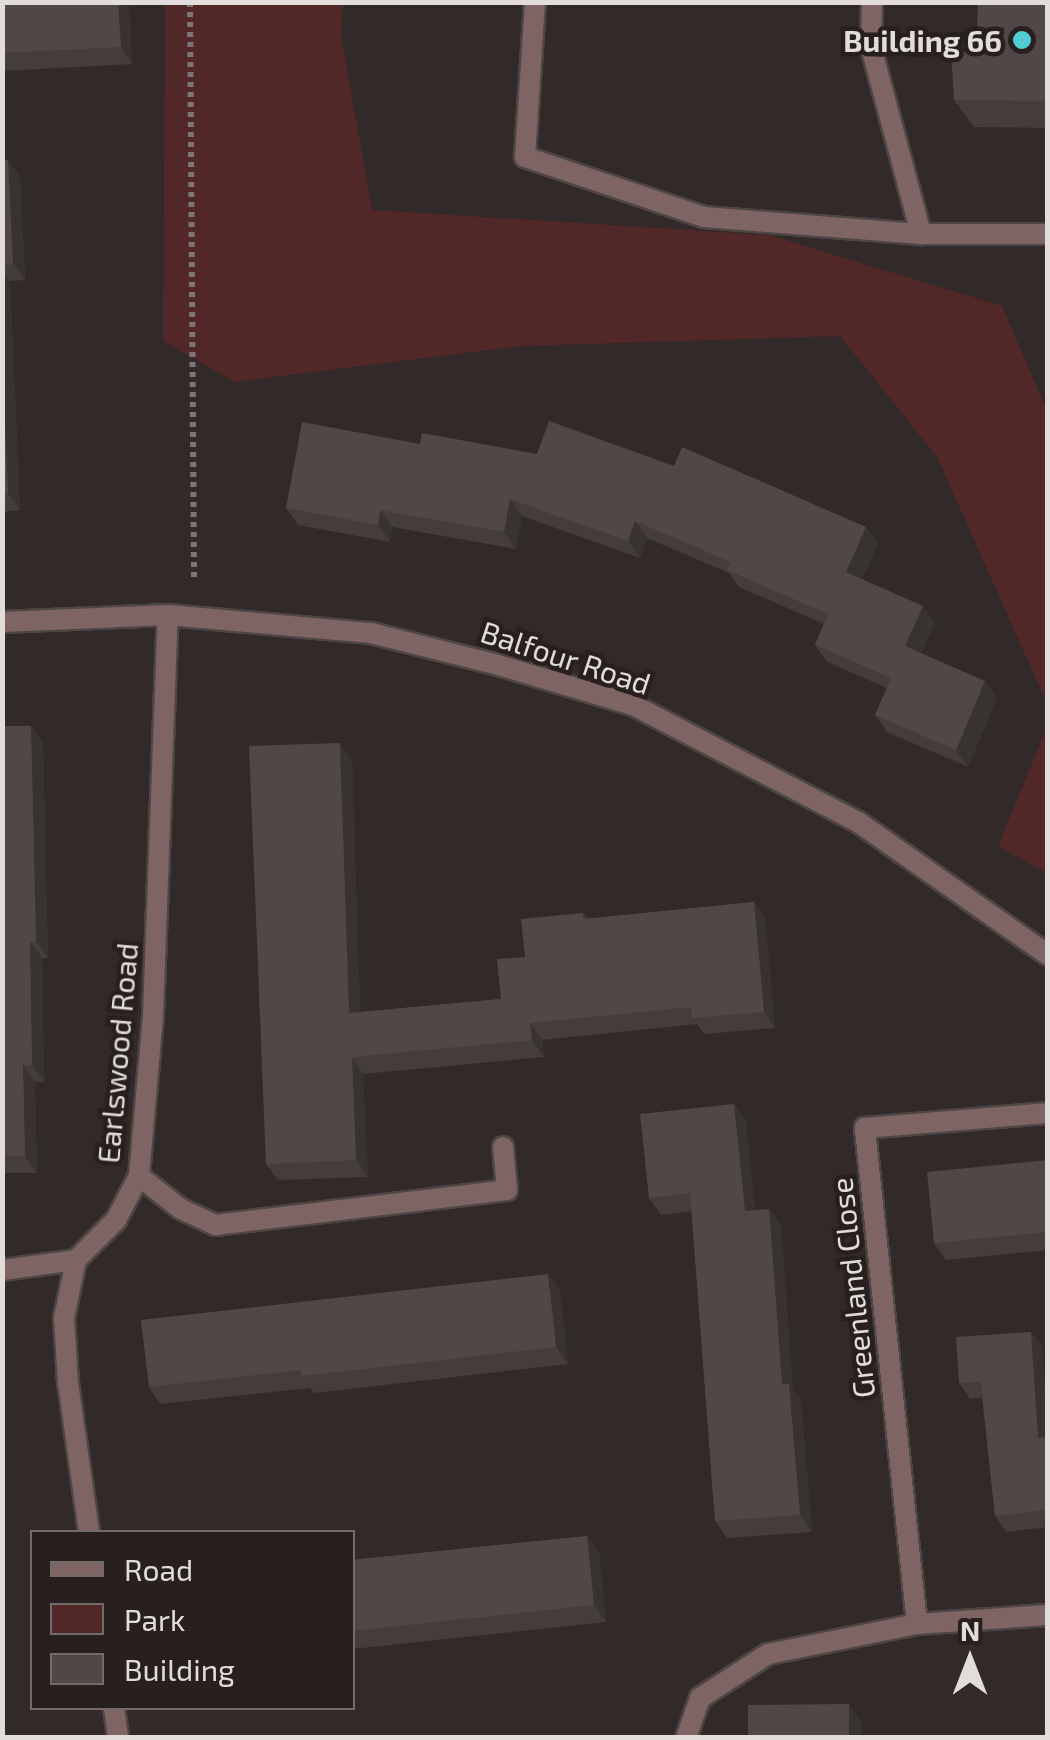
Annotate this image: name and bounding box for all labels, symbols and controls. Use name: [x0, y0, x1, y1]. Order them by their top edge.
place label: Building 66: [843, 22, 1002, 58]
marker: Building 66: [1011, 29, 1033, 51]
street label: Balfour Road: [476, 613, 656, 701]
street label: Earlswood Road: [89, 941, 145, 1165]
street label: Greenland Close: [823, 1176, 881, 1400]
legend: [30, 1530, 355, 1710]
text: Road: [124, 1551, 193, 1587]
text: Park: [124, 1601, 185, 1637]
north arrow: [920, 1610, 1020, 1710]
text: N: [960, 1613, 980, 1647]
text: Building: [124, 1651, 235, 1687]

